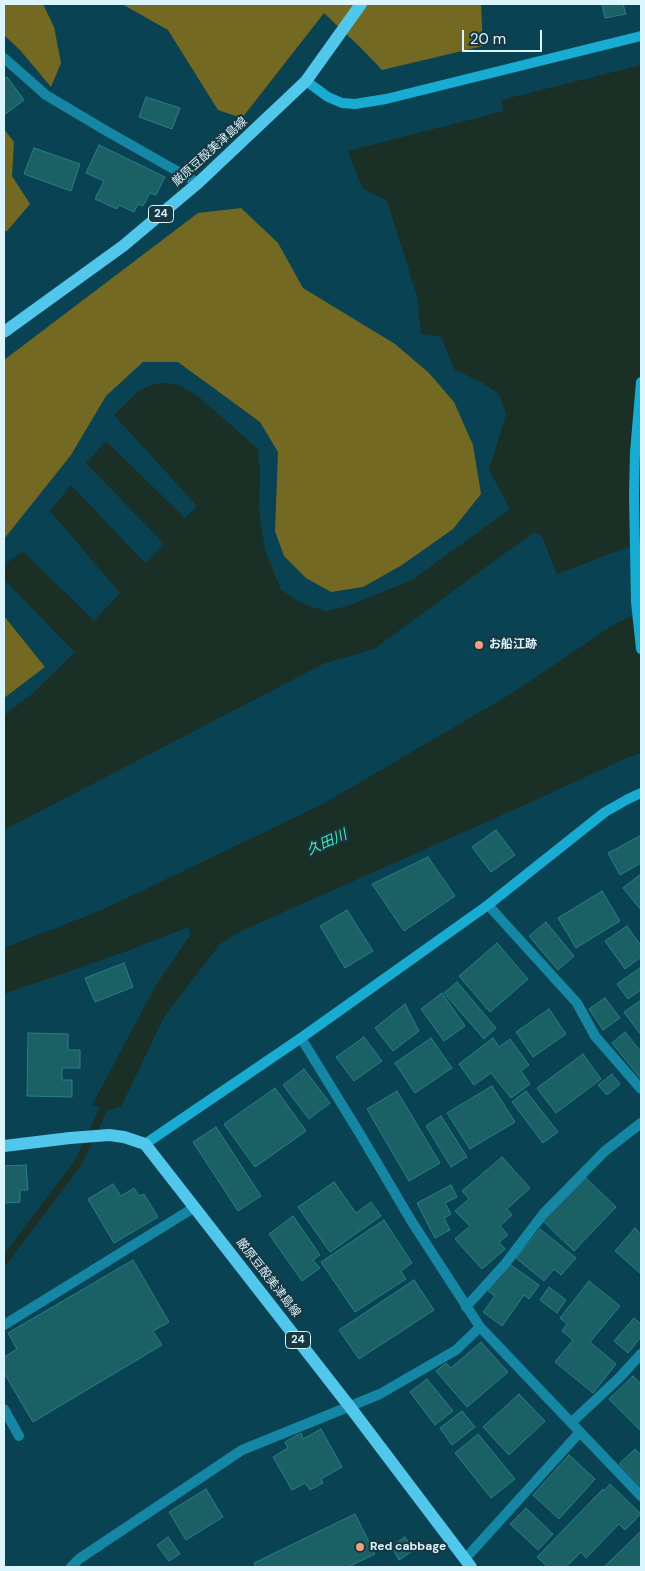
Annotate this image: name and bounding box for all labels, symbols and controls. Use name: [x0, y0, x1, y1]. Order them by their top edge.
scale bar: [465, 20, 545, 52]
text: 20 m: [470, 29, 506, 49]
street label: 厳原豆酘美津島線: [170, 115, 250, 189]
road number: 24: [148, 205, 174, 222]
place label: お船江跡: [489, 638, 537, 652]
marker: お船江跡: [473, 639, 485, 651]
water label: 久田川: [304, 827, 350, 859]
street label: 厳原豆酘美津島線: [233, 1236, 303, 1320]
road number: 24: [286, 1332, 310, 1348]
place label: Red cabbage: [370, 1540, 446, 1554]
marker: Red cabbage: [354, 1541, 366, 1553]

